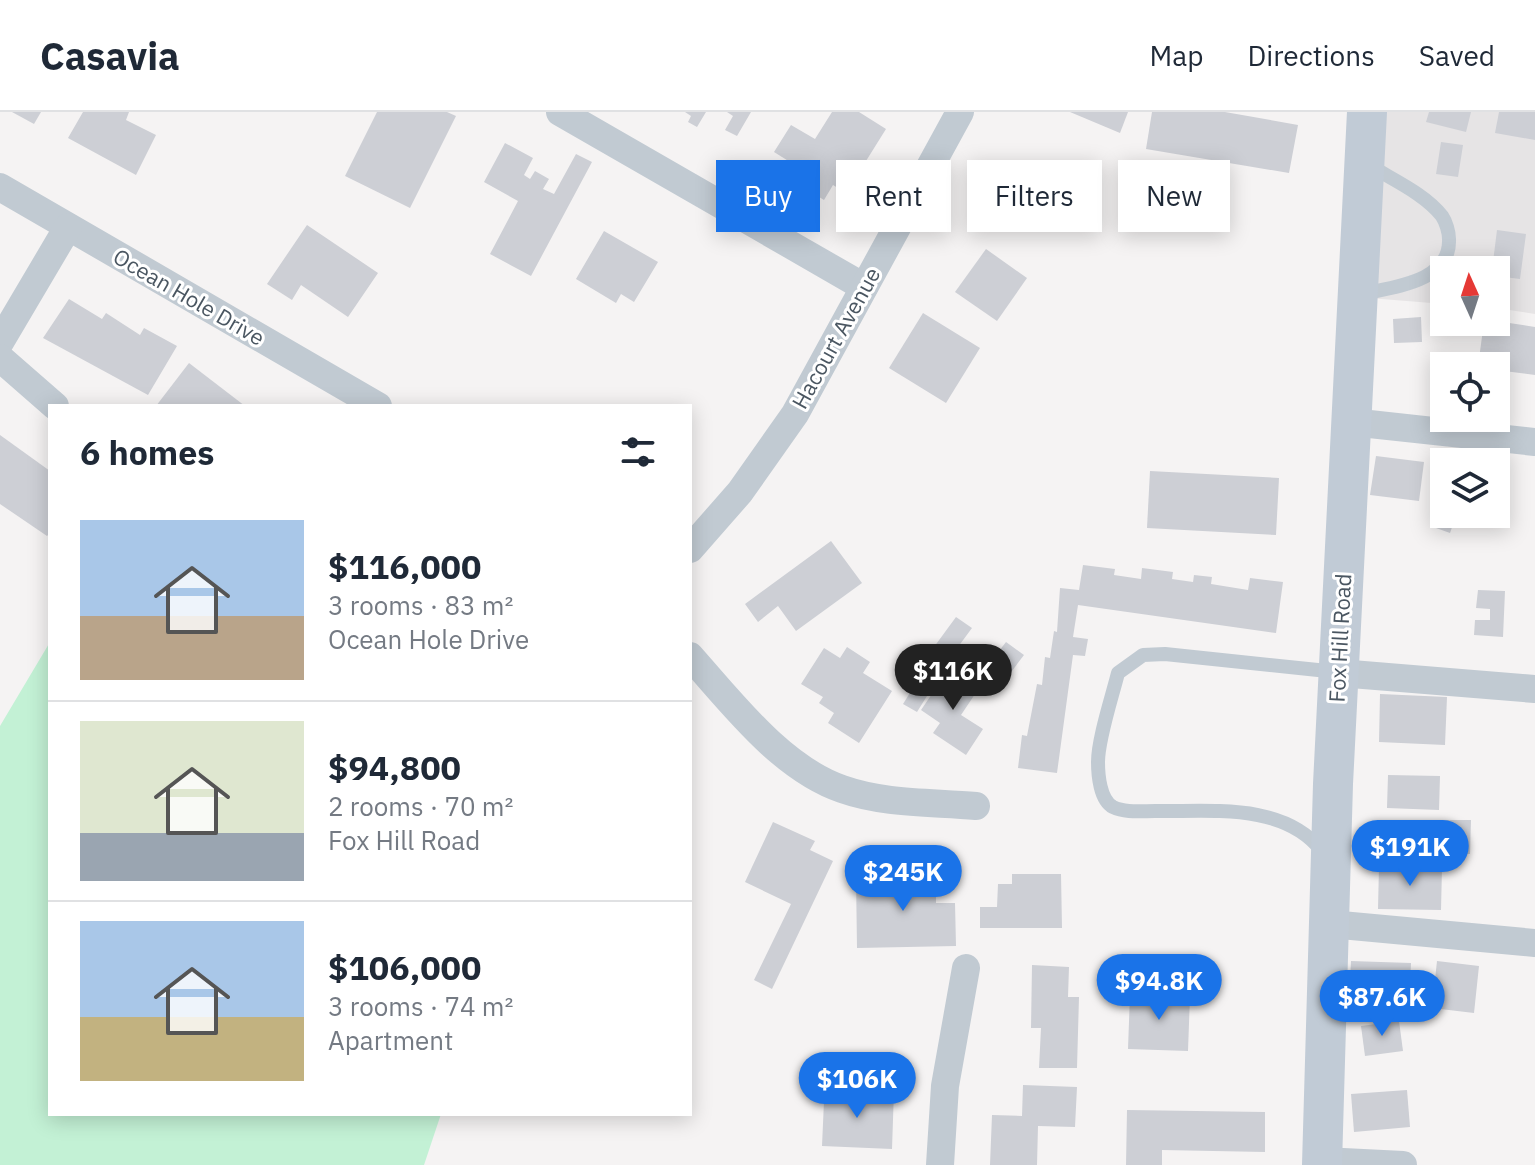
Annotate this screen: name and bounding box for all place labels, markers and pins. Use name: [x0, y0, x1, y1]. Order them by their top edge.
pin: $116K: [897, 644, 1009, 712]
pin: $191K: [1354, 820, 1466, 888]
pin: $245K: [847, 845, 959, 913]
pin: $94.8K: [1094, 954, 1224, 1022]
pin: $87.6K: [1317, 970, 1447, 1038]
pin: $106K: [801, 1052, 913, 1120]

